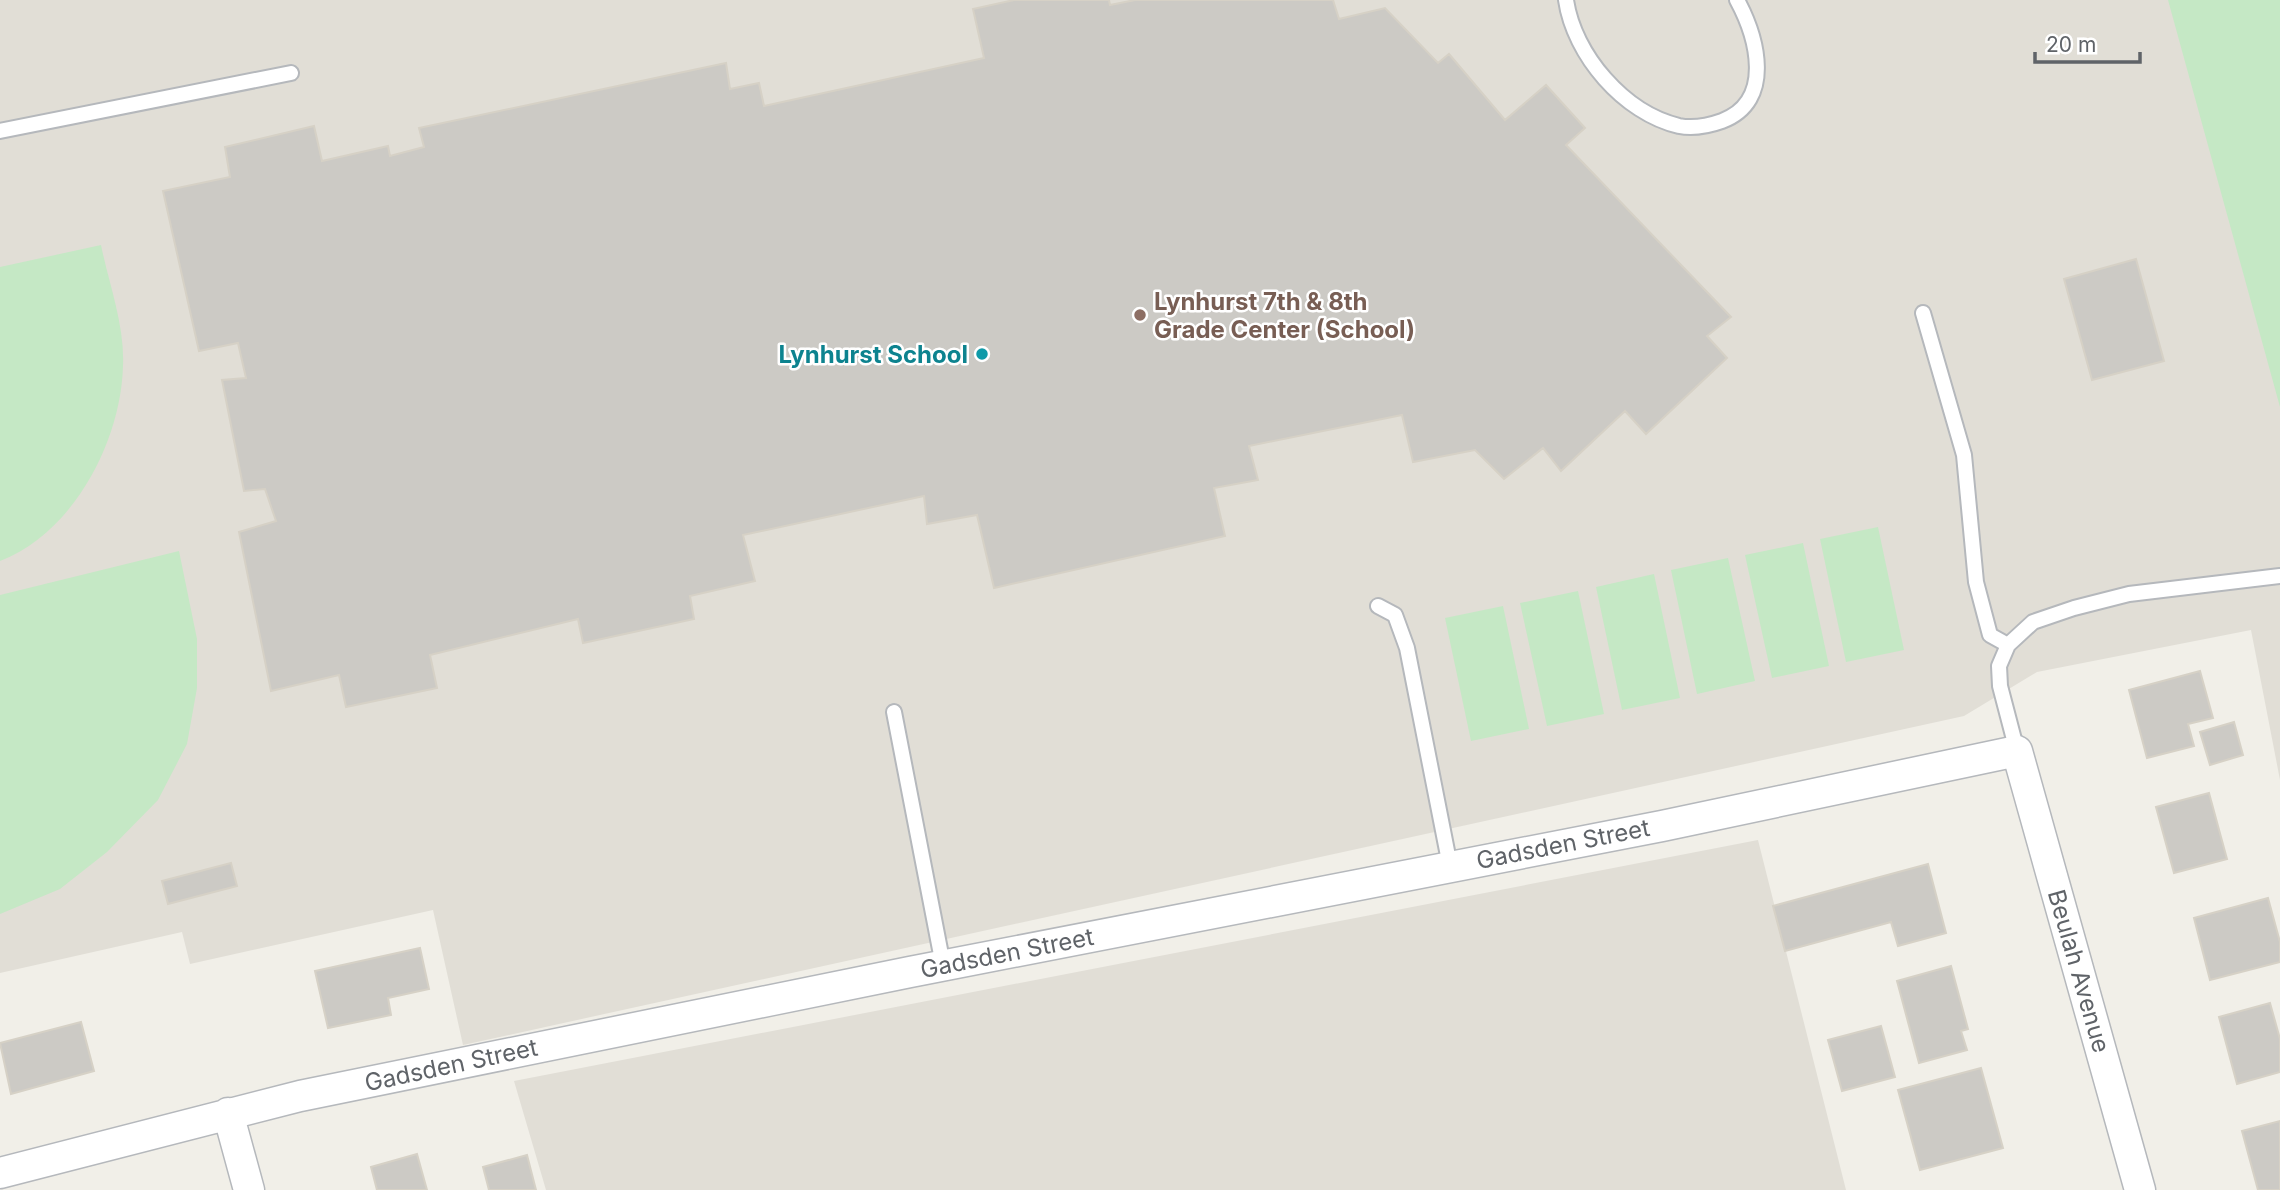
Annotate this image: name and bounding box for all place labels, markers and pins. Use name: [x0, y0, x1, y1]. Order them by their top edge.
place label: Lynhurst 7th & 8th Grade Center (School): [1154, 287, 1415, 344]
marker: Lynhurst 7th & 8th Grade Center (School): [1132, 307, 1148, 323]
place label: Lynhurst School: [778, 340, 968, 369]
marker: Lynhurst School: [974, 346, 990, 362]

